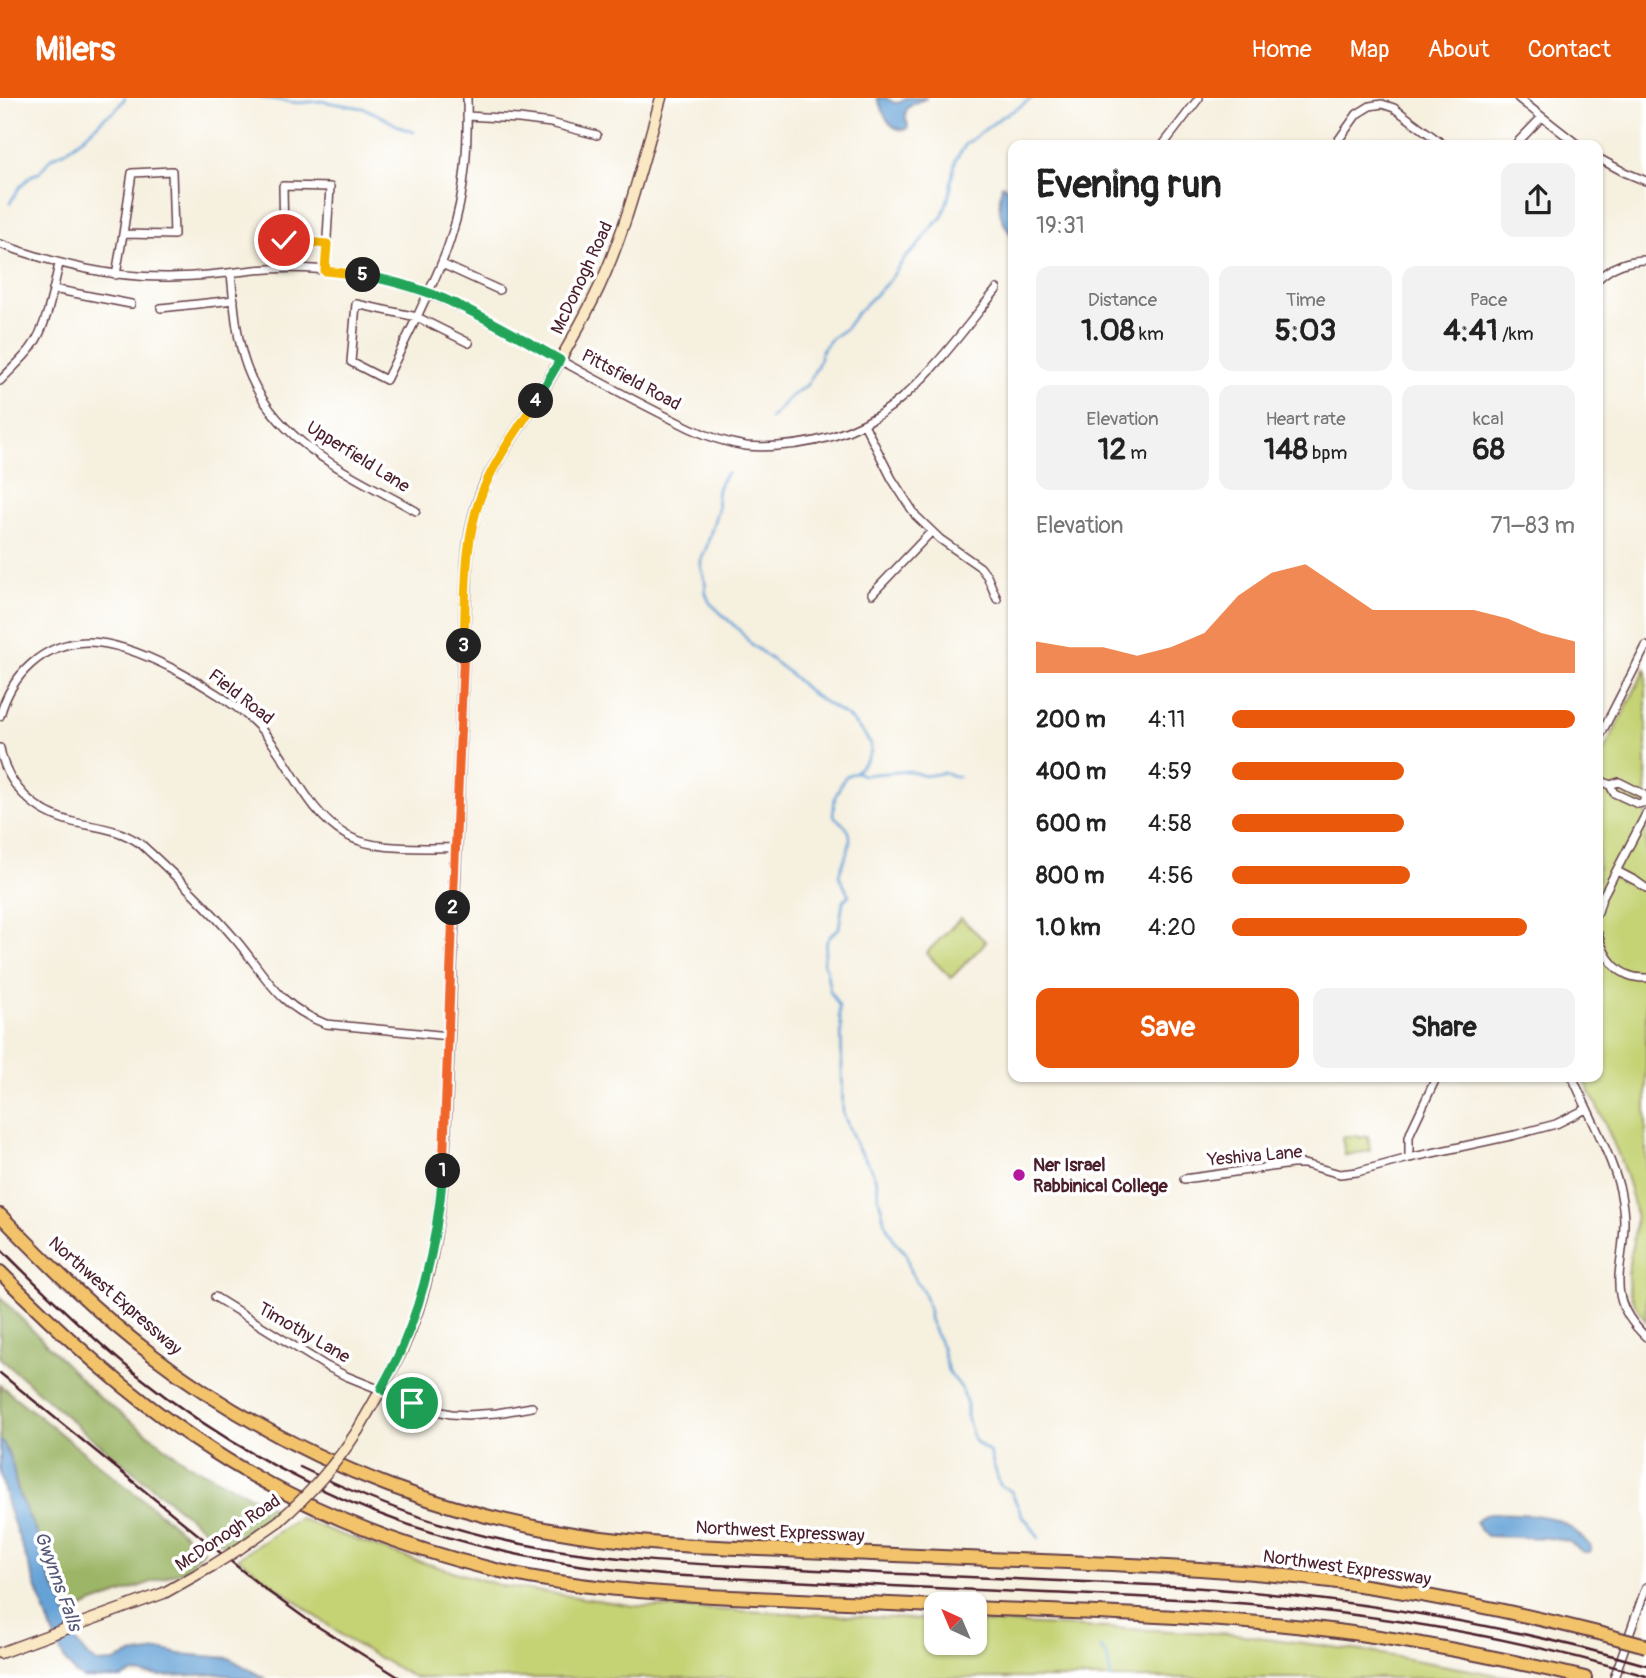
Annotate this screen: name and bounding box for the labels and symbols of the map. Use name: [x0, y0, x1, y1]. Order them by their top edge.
pin: [254, 210, 314, 270]
street label: McDonogh Road: [546, 218, 618, 338]
pin: 5: [346, 258, 380, 292]
street label: Pittsfield Road: [577, 344, 685, 416]
pin: 4: [518, 384, 554, 418]
street label: Upperfield Lane: [302, 416, 414, 498]
pin: 3: [447, 628, 482, 664]
street label: Field Road: [204, 664, 278, 730]
pin: 2: [435, 890, 470, 926]
street label: Yeshiva Lane: [1206, 1140, 1304, 1172]
pin: 1: [426, 1154, 460, 1188]
place label: Ner Israel Rabbinical College: [1033, 1154, 1169, 1198]
marker: Ner Israel Rabbinical College: [1011, 1167, 1027, 1183]
street label: Northwest Expressway: [44, 1232, 187, 1360]
street label: Timothy Lane: [254, 1297, 354, 1369]
pin: [382, 1373, 442, 1433]
street label: McDonogh Road: [171, 1489, 285, 1577]
street label: Northwest Expressway: [695, 1516, 865, 1548]
water label: Gwynns Falls: [29, 1528, 88, 1636]
street label: Northwest Expressway: [1262, 1545, 1433, 1591]
north arrow: [924, 1592, 987, 1656]

